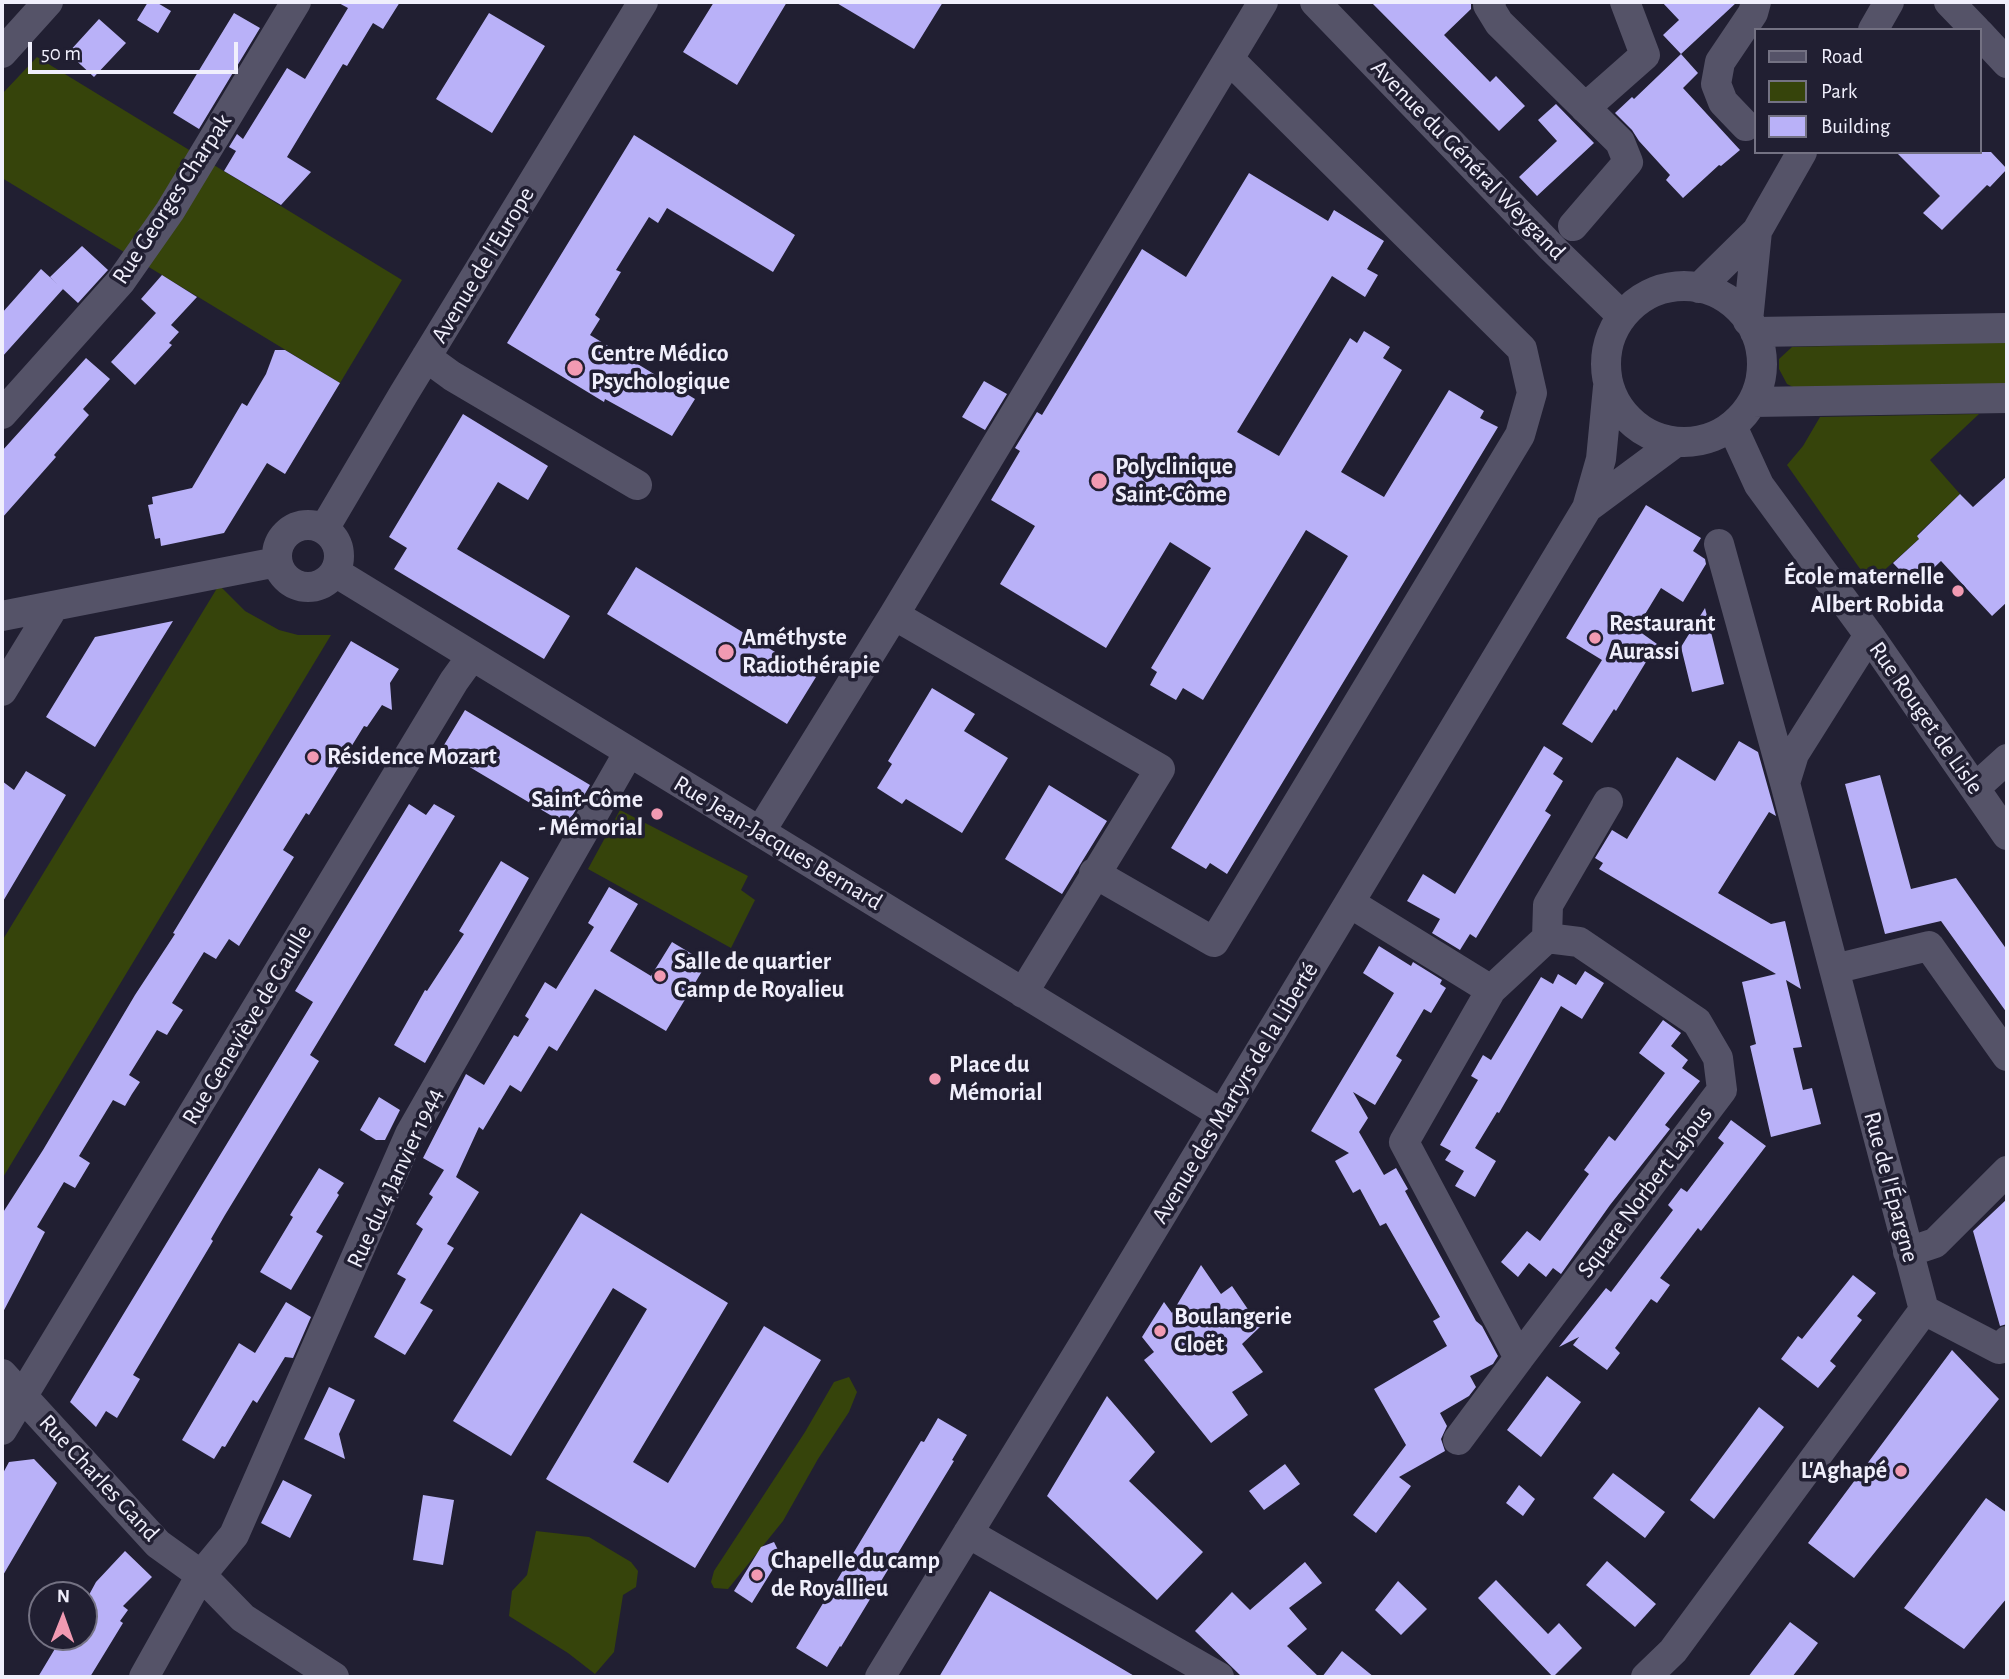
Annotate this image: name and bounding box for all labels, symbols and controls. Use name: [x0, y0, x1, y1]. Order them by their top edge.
scale bar: [32, 28, 242, 72]
legend: [1754, 28, 1981, 154]
text: 50 m: [41, 43, 81, 64]
text: Road: [1821, 46, 1863, 67]
street label: Avenue du Général Weygand: [1365, 54, 1571, 266]
text: Park: [1821, 81, 1857, 102]
street label: Rue Georges Charpak: [106, 108, 238, 290]
text: Building: [1821, 116, 1890, 137]
street label: Avenue de l'Europe: [425, 182, 541, 348]
place label: Centre Médico Psychologique: [591, 340, 730, 396]
marker: Centre Médico Psychologique: [565, 358, 585, 378]
place label: Polyclinique Saint-Côme: [1115, 453, 1233, 509]
marker: Polyclinique Saint-Côme: [1089, 471, 1109, 491]
place label: École maternelle Albert Robida: [1783, 563, 1944, 619]
marker: École maternelle Albert Robida: [1950, 583, 1966, 599]
place label: Restaurant Aurassi: [1609, 610, 1715, 666]
place label: Améthyste Radiothérapie: [742, 624, 880, 680]
marker: Restaurant Aurassi: [1587, 630, 1603, 646]
street label: Rue Rouget de Lisle: [1863, 636, 1989, 800]
marker: Améthyste Radiothérapie: [716, 642, 736, 662]
place label: Résidence Mozart: [327, 743, 497, 771]
marker: Résidence Mozart: [305, 749, 321, 765]
street label: Rue Jean-Jacques Bernard: [668, 769, 888, 917]
place label: Saint-Côme - Mémorial: [531, 786, 643, 842]
marker: Saint-Côme - Mémorial: [649, 806, 665, 822]
street label: Rue Geneviève de Gaulle: [176, 920, 318, 1130]
place label: Salle de quartier Camp de Royalieu: [674, 948, 844, 1004]
street label: Avenue des Martyrs de la Liberté: [1145, 957, 1325, 1229]
marker: Salle de quartier Camp de Royalieu: [652, 968, 668, 984]
place label: Place du Mémorial: [949, 1051, 1043, 1107]
marker: Place du Mémorial: [927, 1071, 943, 1087]
street label: Rue du 4 Janvier 1944: [341, 1083, 449, 1273]
street label: Square Norbert Lajous: [1571, 1101, 1719, 1283]
street label: Rue de l'Épargne: [1857, 1108, 1925, 1266]
place label: Boulangerie Cloët: [1174, 1303, 1292, 1359]
marker: Boulangerie Cloët: [1152, 1323, 1168, 1339]
street label: Rue Charles Gand: [33, 1408, 165, 1548]
place label: L'Aghapé: [1801, 1457, 1887, 1485]
marker: L'Aghapé: [1893, 1463, 1909, 1479]
place label: Chapelle du camp de Royallieu: [771, 1547, 940, 1603]
marker: Chapelle du camp de Royallieu: [749, 1567, 765, 1583]
north arrow: [28, 1581, 98, 1651]
text: N: [57, 1587, 70, 1606]

